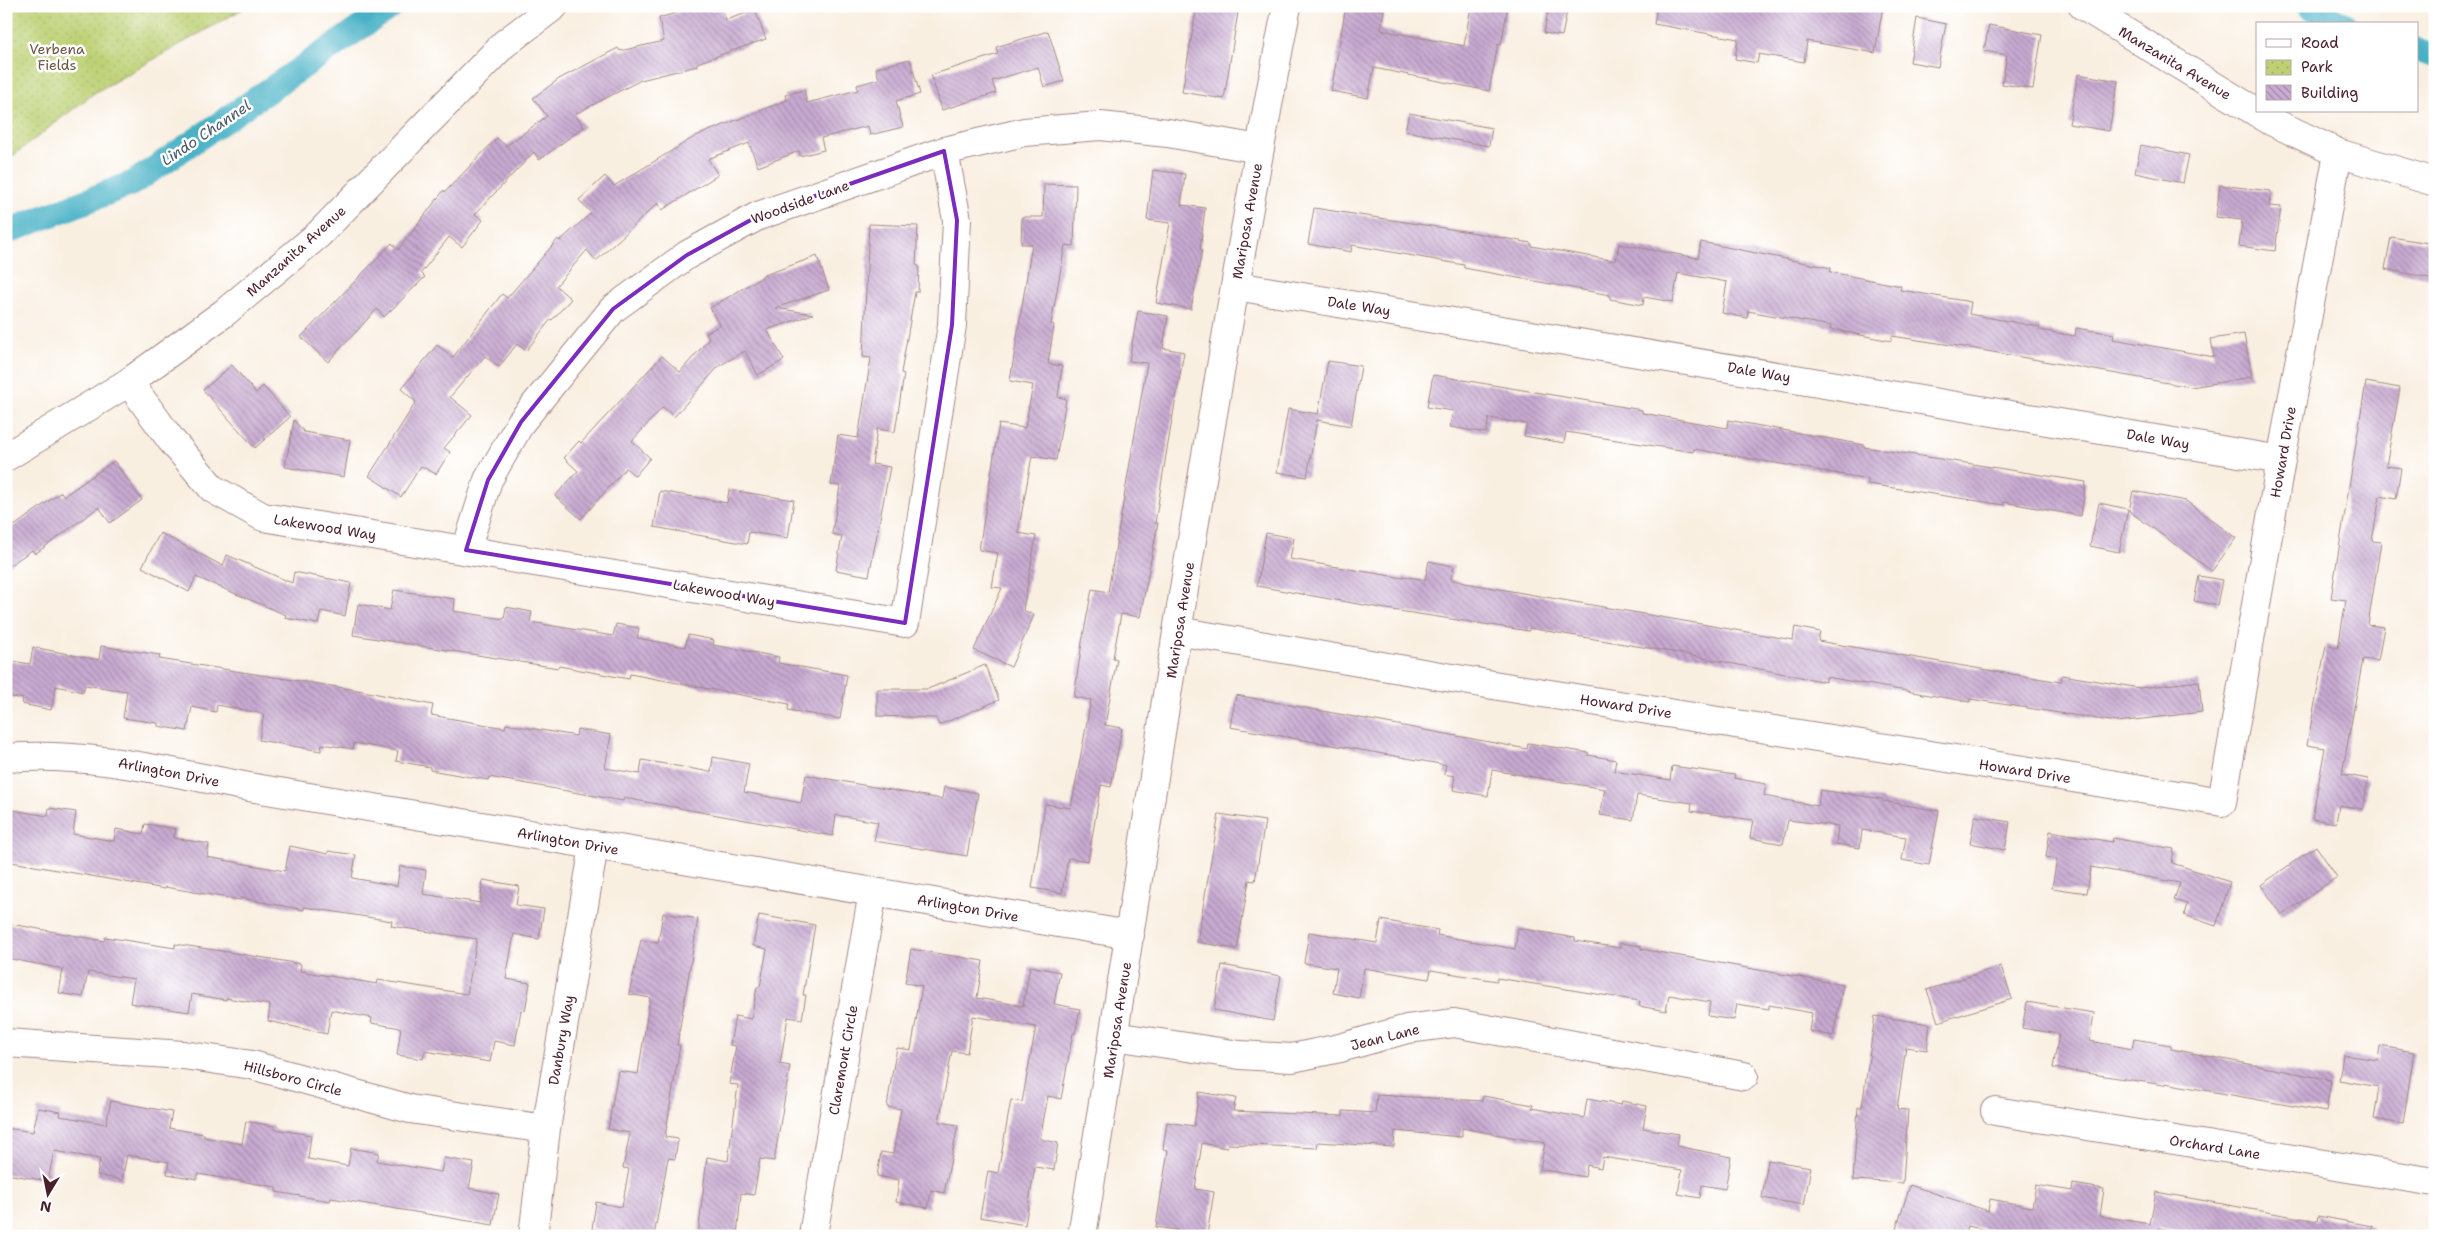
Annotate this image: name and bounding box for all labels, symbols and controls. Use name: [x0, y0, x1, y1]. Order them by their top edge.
street label: Manzanita Avenue: [2115, 22, 2235, 104]
legend: [2256, 22, 2418, 112]
text: Road: [2301, 33, 2339, 53]
park label: Verbena Fields: [29, 40, 85, 74]
text: Park: [2301, 57, 2333, 77]
text: Building: [2301, 83, 2358, 103]
water label: Lindo Channel: [157, 96, 255, 170]
street label: Mariposa Avenue: [1228, 161, 1266, 281]
street label: Woodside Lane: [748, 176, 852, 228]
street label: Manzanita Avenue: [242, 201, 350, 301]
street label: Dale Way: [1326, 292, 1392, 320]
street label: Dale Way: [1726, 358, 1792, 386]
street label: Howard Drive: [2266, 405, 2300, 499]
street label: Dale Way: [2125, 425, 2191, 453]
street label: Lakewood Way: [272, 510, 378, 544]
street label: Mariposa Avenue: [1162, 560, 1198, 680]
street label: Lakewood Way: [671, 575, 777, 611]
street label: Howard Drive: [1579, 690, 1673, 722]
street label: Arlington Drive: [117, 753, 221, 791]
street label: Howard Drive: [1978, 755, 2072, 787]
street label: Arlington Drive: [516, 823, 620, 859]
street label: Arlington Drive: [916, 890, 1020, 926]
street label: Mariposa Avenue: [1099, 960, 1135, 1080]
street label: Danbury Way: [544, 994, 578, 1086]
street label: Claremont Circle: [824, 1003, 862, 1116]
street label: Jean Lane: [1348, 1020, 1422, 1054]
street label: Hillsboro Circle: [242, 1056, 344, 1100]
street label: Orchard Lane: [2168, 1131, 2262, 1163]
north arrow: [22, 1170, 72, 1220]
text: N: [39, 1197, 53, 1217]

